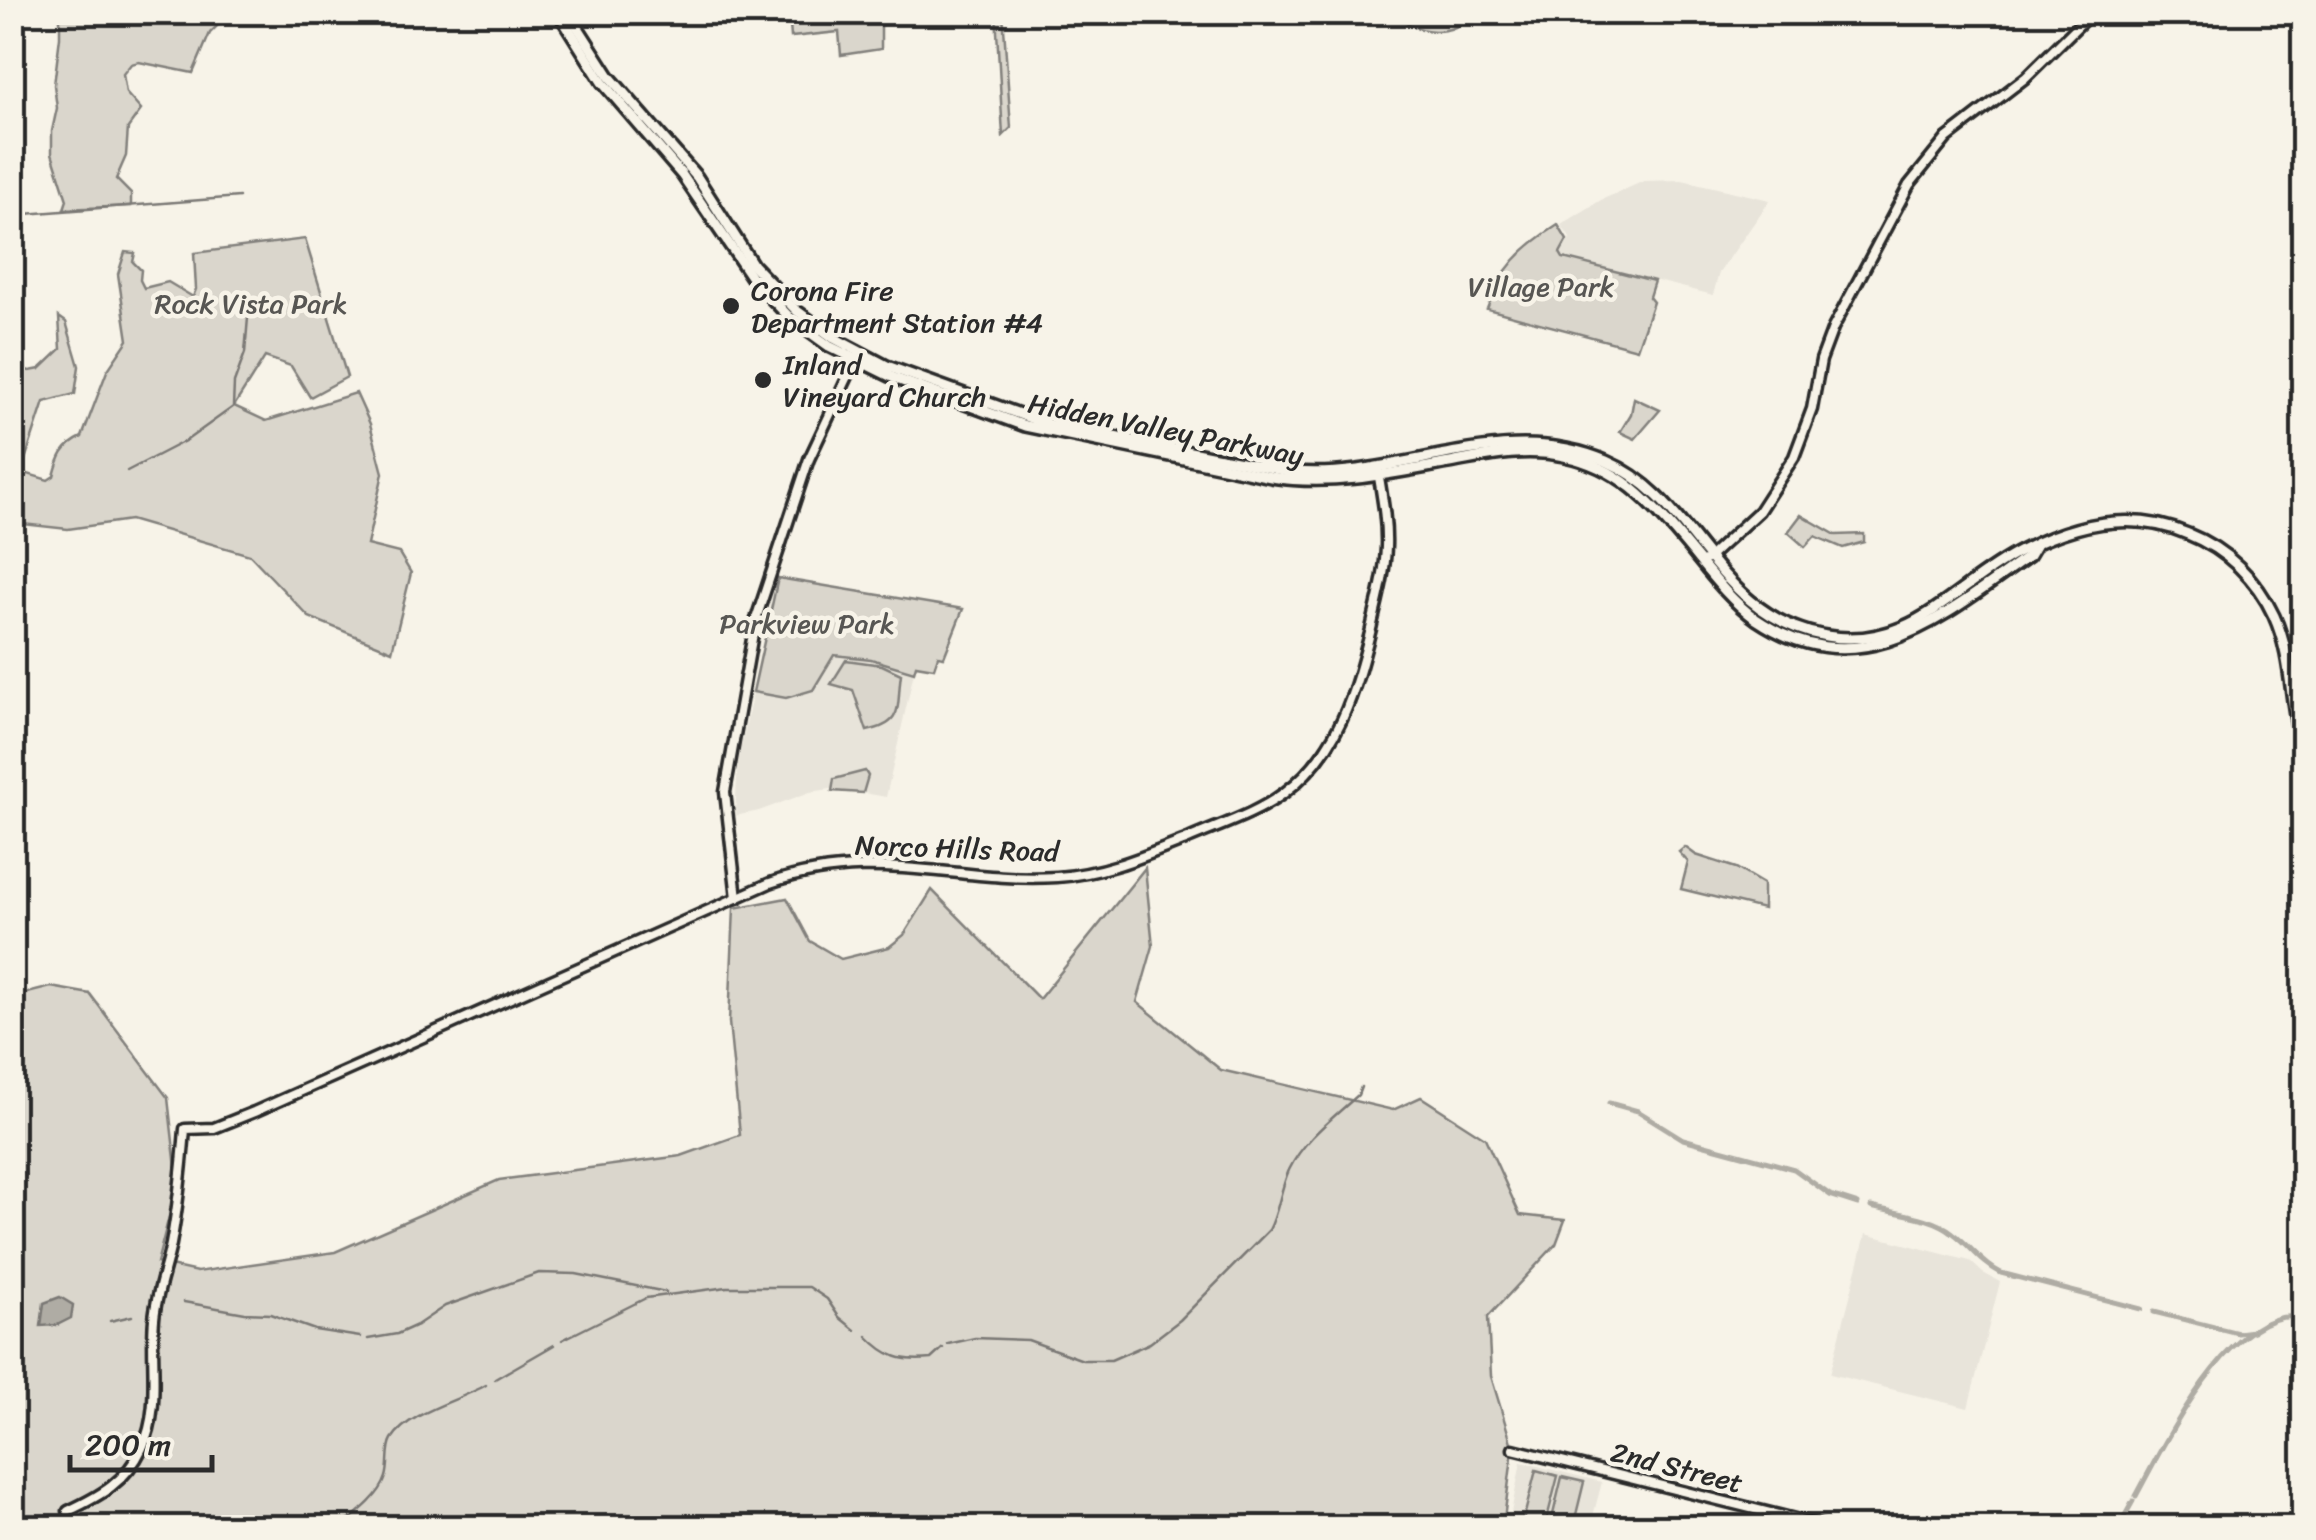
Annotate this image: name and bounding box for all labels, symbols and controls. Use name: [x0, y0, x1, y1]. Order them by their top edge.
park label: Village Park: [1468, 262, 1614, 311]
place label: Corona Fire Department Station #4: [751, 266, 1043, 347]
park label: Rock Vista Park: [154, 279, 348, 328]
marker: Corona Fire Department Station #4: [720, 295, 742, 317]
place label: Inland Vineyard Church: [782, 340, 986, 421]
marker: Inland Vineyard Church: [752, 369, 774, 391]
street label: Hidden Valley Parkway: [1024, 379, 1308, 480]
park label: Parkview Park: [719, 599, 895, 648]
street label: Norco Hills Road: [854, 820, 1062, 877]
scale bar: [70, 1410, 212, 1472]
text: 200 m: [85, 1418, 171, 1472]
street label: 2nd Street: [1606, 1427, 1748, 1508]

